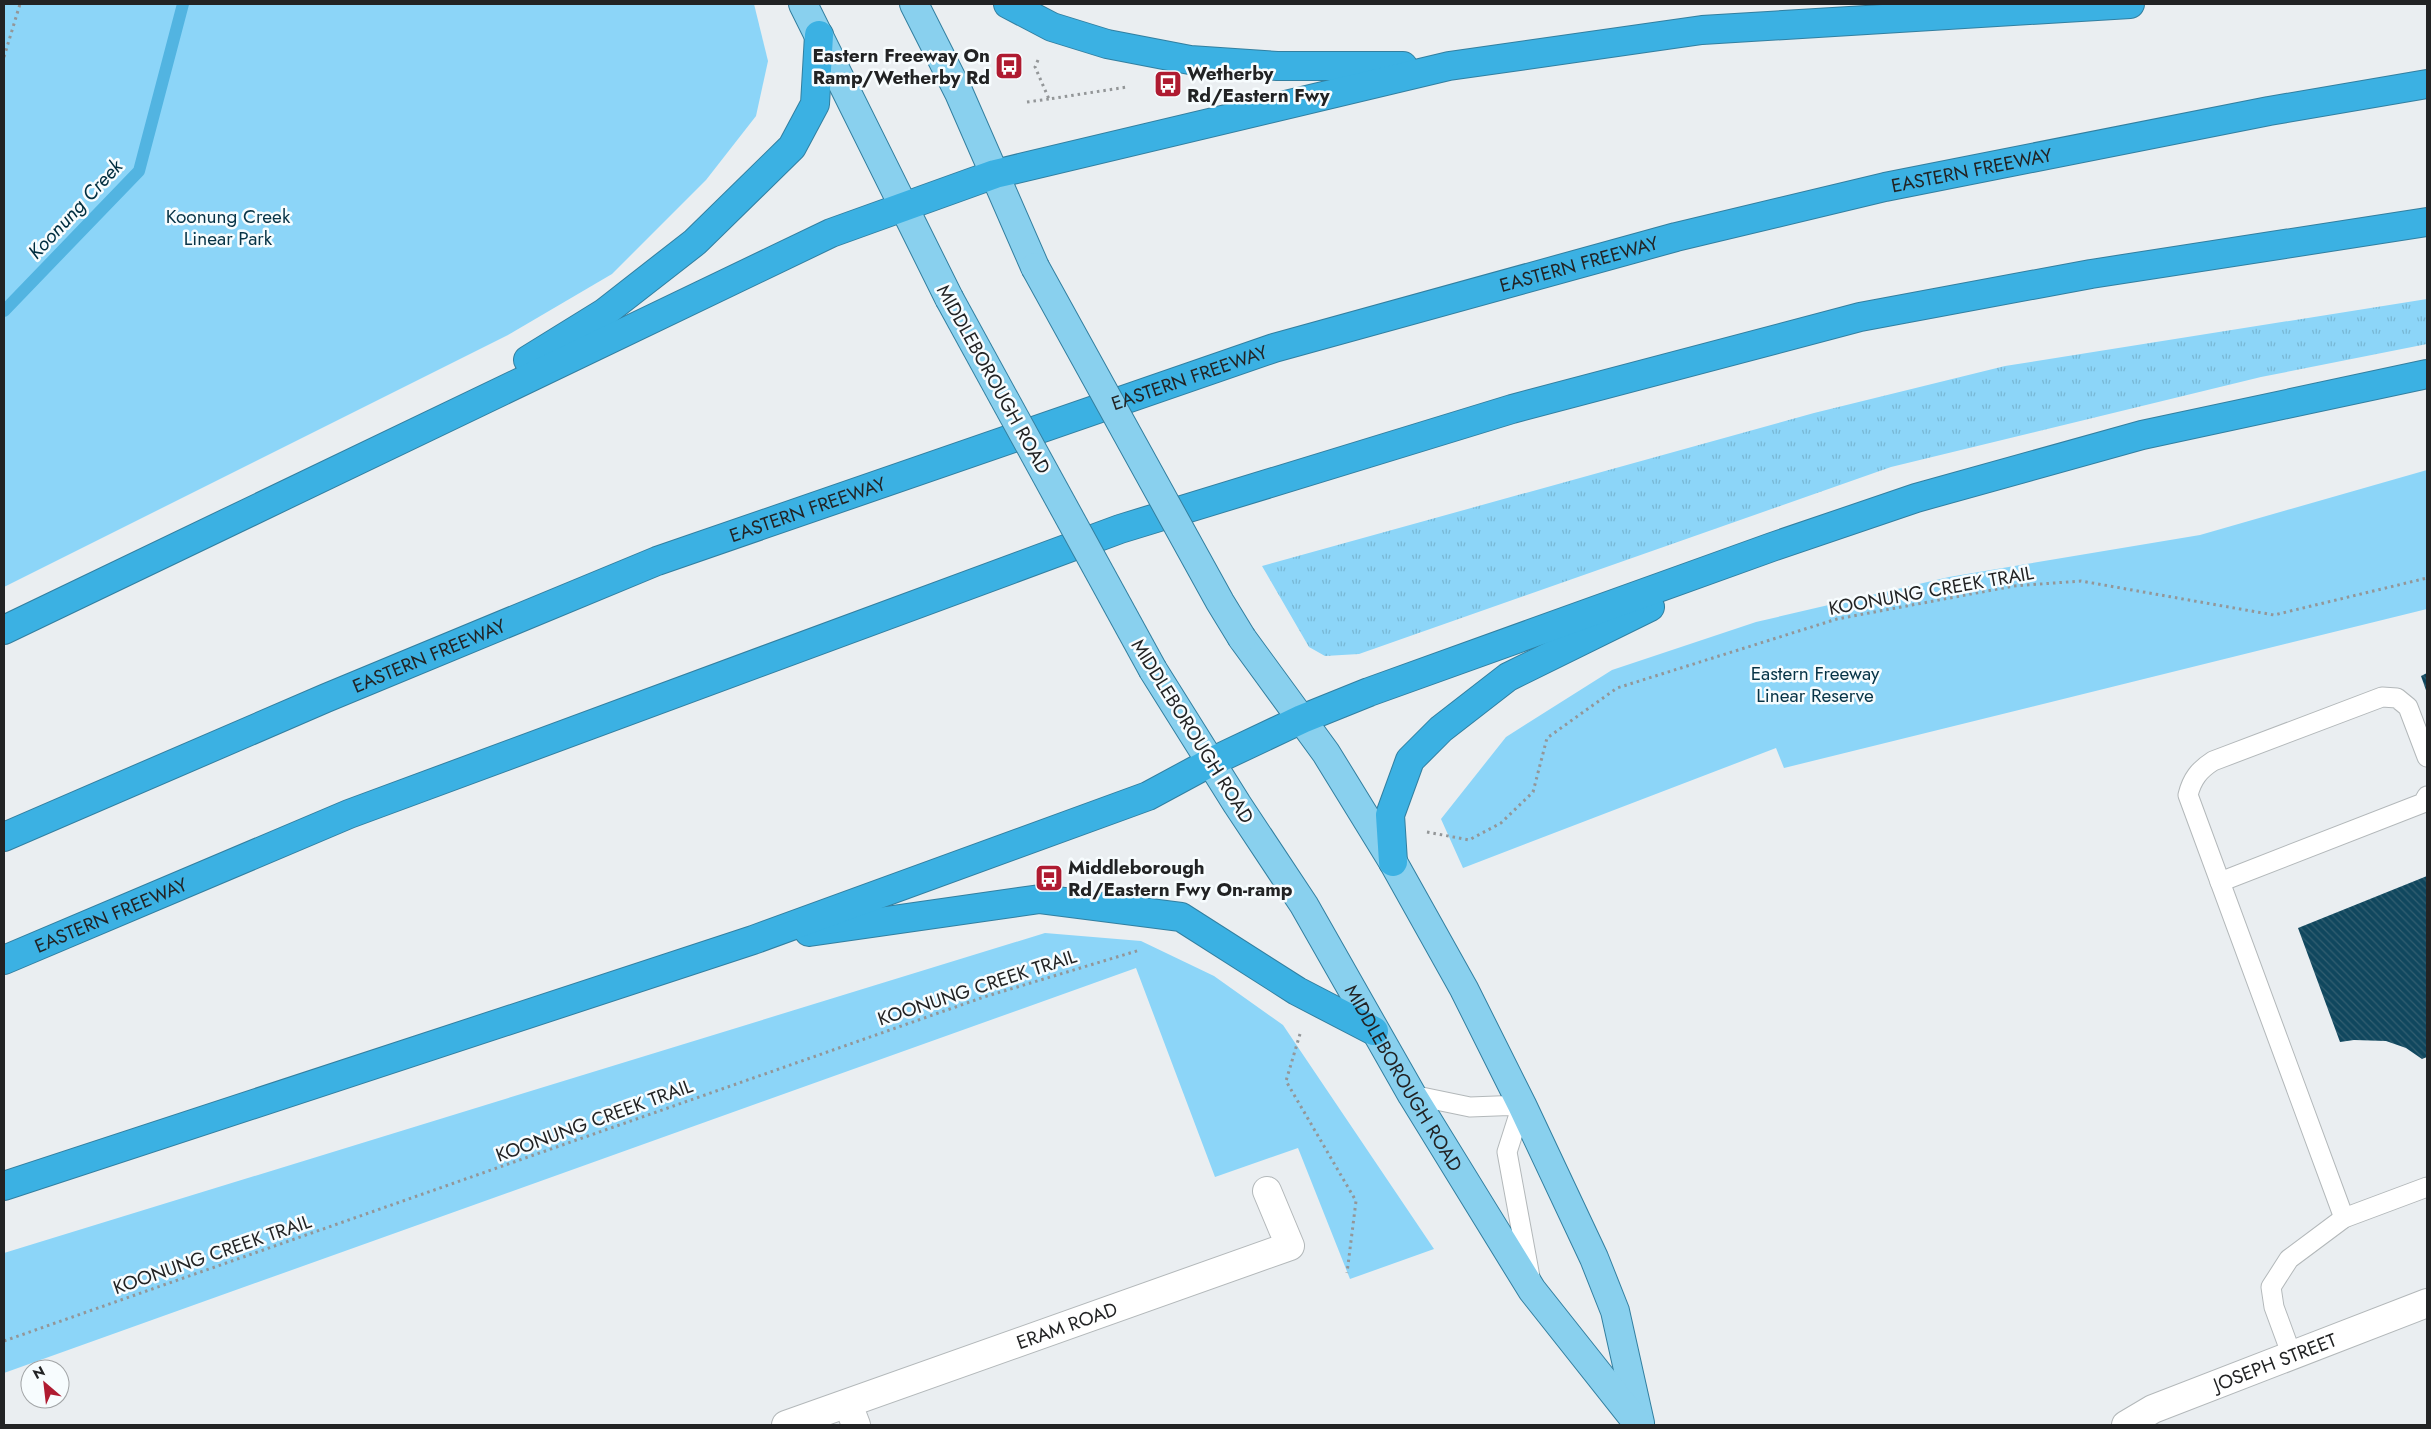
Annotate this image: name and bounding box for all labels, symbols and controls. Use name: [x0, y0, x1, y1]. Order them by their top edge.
place label: Eastern Freeway On Ramp/Wetherby Rd: [812, 42, 990, 91]
bus stop icon: Eastern Freeway On Ramp/Wetherby Rd: [994, 51, 1024, 81]
place label: Wetherby Rd/Eastern Fwy: [1187, 60, 1331, 109]
bus stop icon: Wetherby Rd/Eastern Fwy: [1153, 69, 1183, 99]
street label: EASTERN FREEWAY: [1889, 141, 2055, 199]
water label: Koonung Creek: [21, 152, 130, 266]
park label: Koonung Creek Linear Park: [166, 203, 291, 252]
street label: EASTERN FREEWAY: [1497, 229, 1662, 299]
street label: MIDDLEBOROUGH ROAD: [930, 280, 1057, 479]
street label: EASTERN FREEWAY: [1108, 338, 1271, 417]
street label: EASTERN FREEWAY: [726, 470, 890, 549]
street label: KOONUNG CREEK TRAIL: [1826, 559, 2036, 622]
street label: EASTERN FREEWAY: [348, 612, 510, 700]
street label: MIDDLEBOROUGH ROAD: [1125, 634, 1260, 829]
park label: Eastern Freeway Linear Reserve: [1751, 660, 1880, 709]
place label: Middleborough Rd/Eastern Fwy On-ramp: [1068, 854, 1293, 903]
bus stop icon: Middleborough Rd/Eastern Fwy On-ramp: [1034, 863, 1064, 893]
street label: EASTERN FREEWAY: [30, 871, 192, 960]
street label: KOONUNG CREEK TRAIL: [874, 942, 1081, 1032]
street label: MIDDLEBOROUGH ROAD: [1338, 980, 1469, 1177]
street label: KOONUNG CREEK TRAIL: [492, 1072, 697, 1169]
street label: KOONUNG CREEK TRAIL: [110, 1208, 315, 1301]
street label: ERAM ROAD: [1013, 1295, 1121, 1356]
street label: JOSEPH STREET: [2207, 1326, 2341, 1399]
north arrow: [20, 1359, 70, 1409]
text: N: [29, 1361, 49, 1384]

